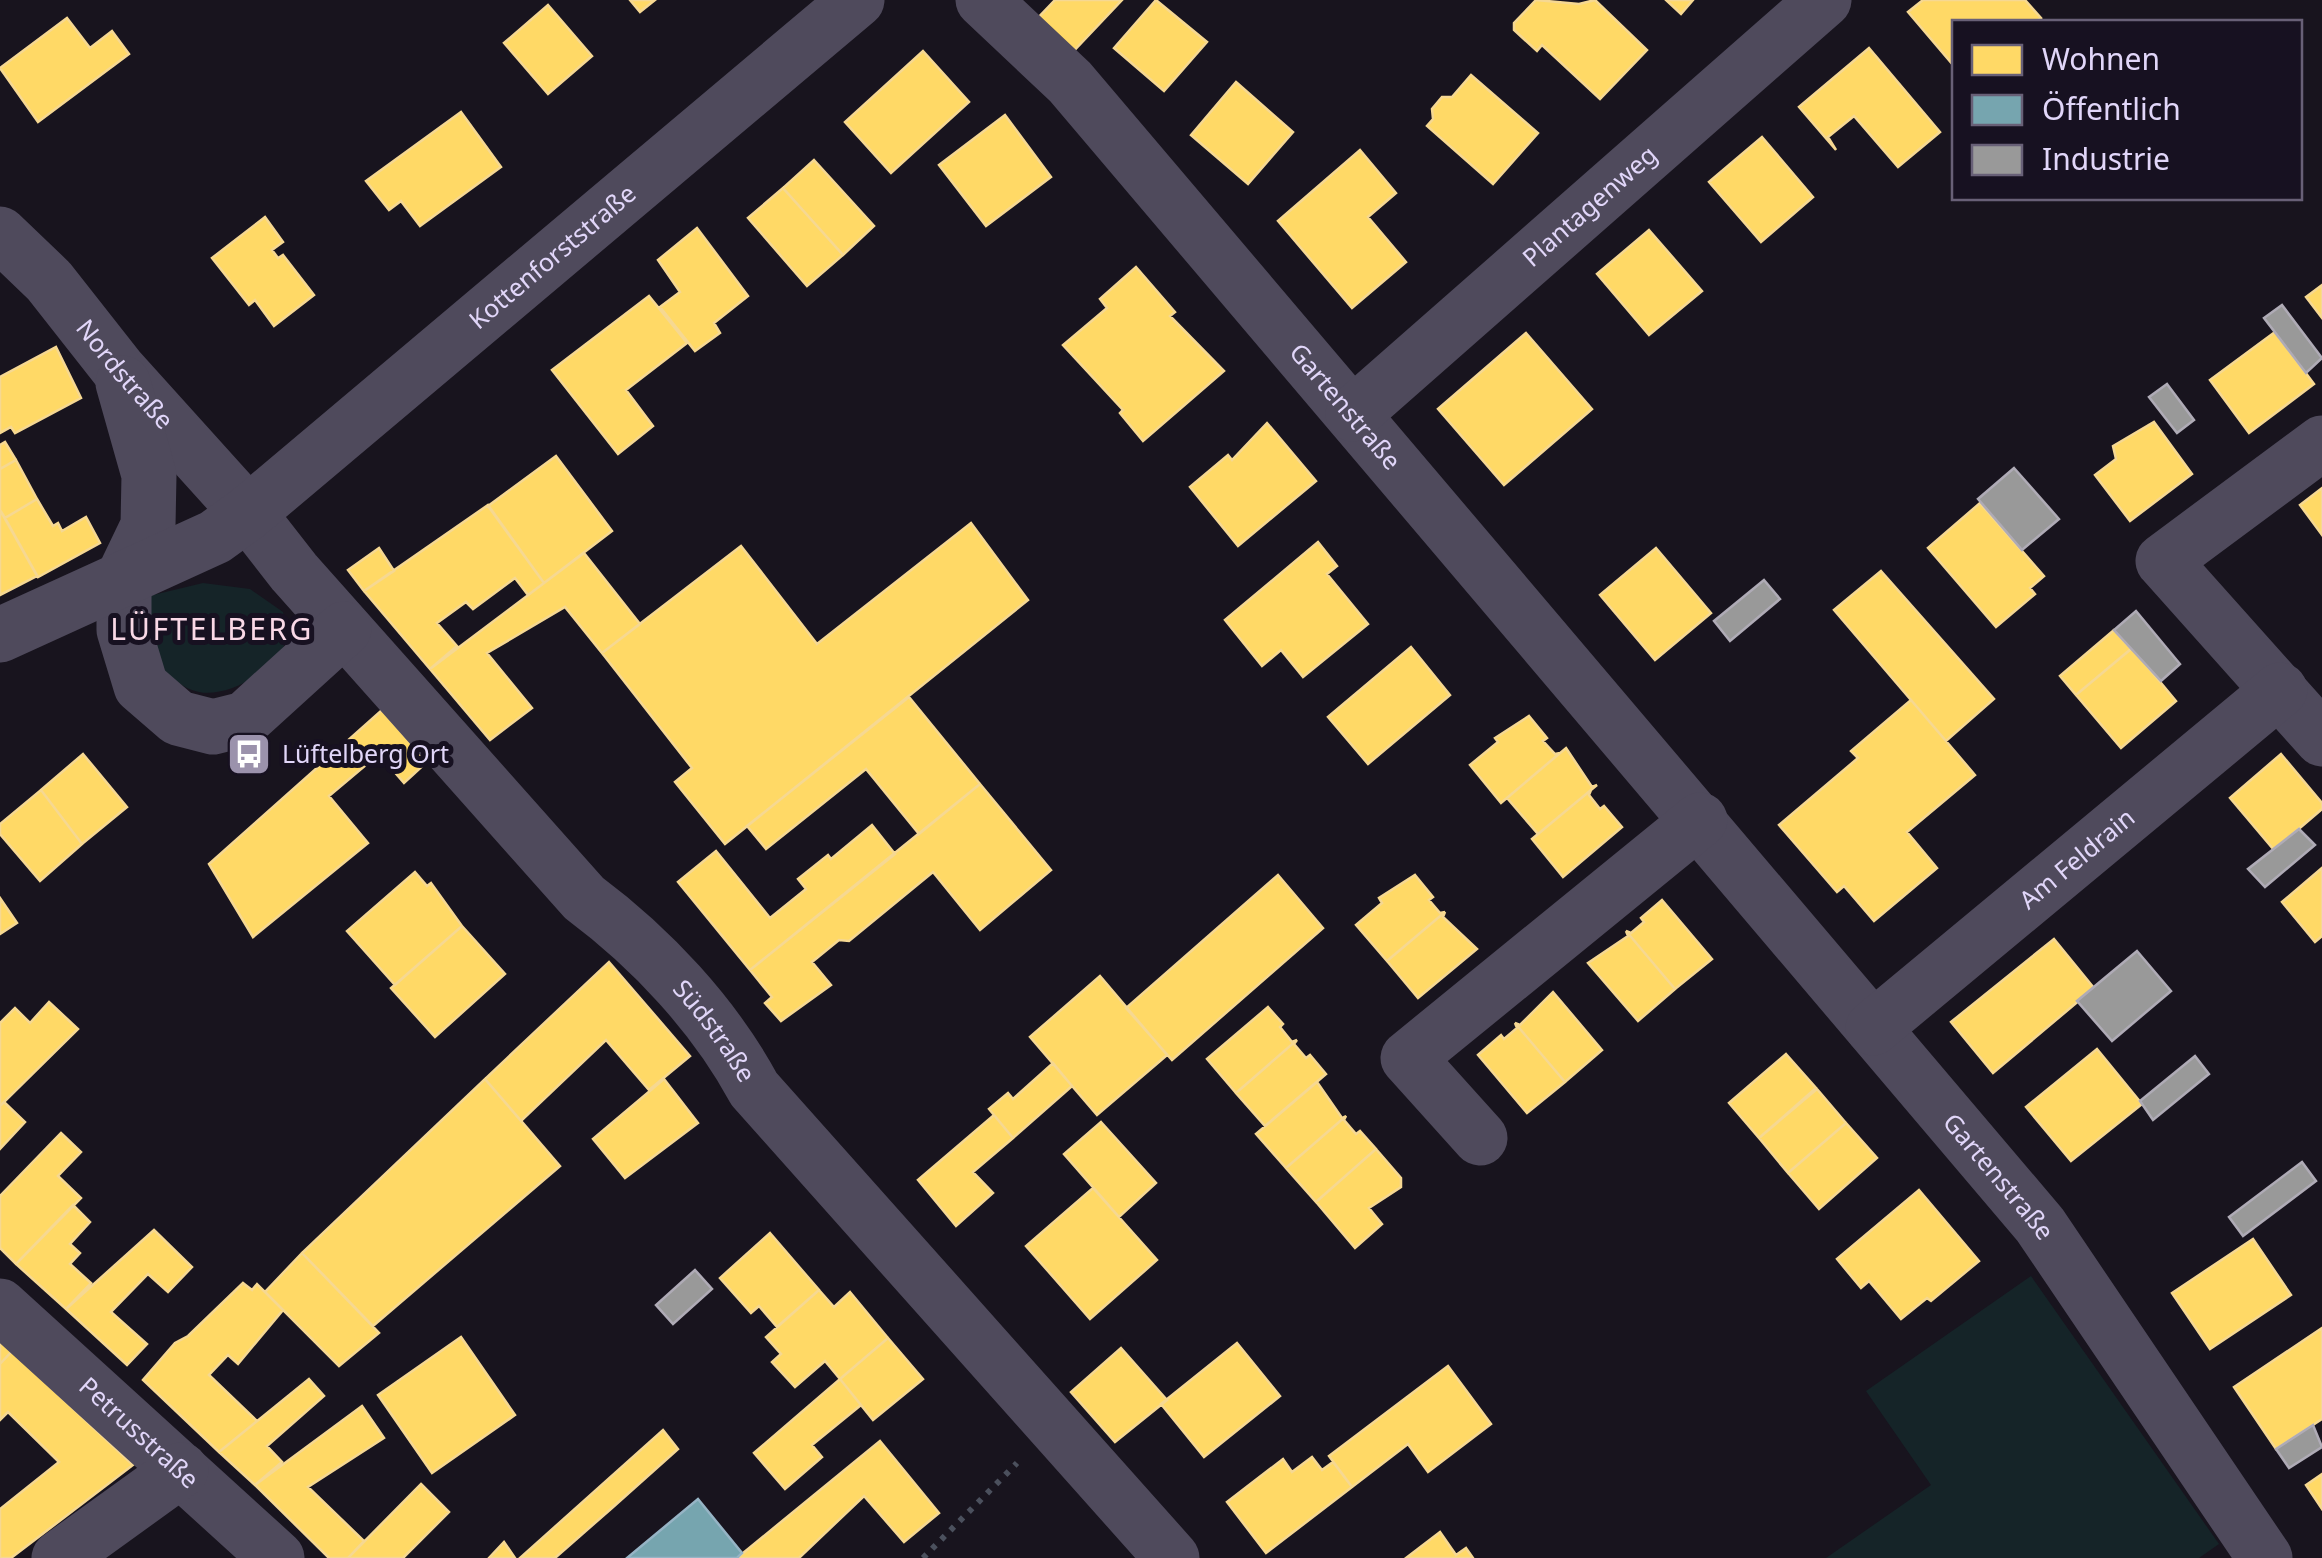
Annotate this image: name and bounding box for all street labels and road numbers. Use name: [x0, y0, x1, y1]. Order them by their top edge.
street label: Plantagenweg: [1515, 137, 1663, 274]
street label: Kottenforststraße: [461, 176, 642, 336]
street label: Nordstraße: [69, 312, 182, 436]
street label: Gartenstraße: [1283, 335, 1409, 476]
street label: Am Feldrain: [2011, 800, 2141, 916]
street label: Südstraße: [666, 972, 764, 1088]
street label: Gartenstraße: [1936, 1105, 2063, 1246]
street label: Petrusstraße: [73, 1368, 207, 1495]

